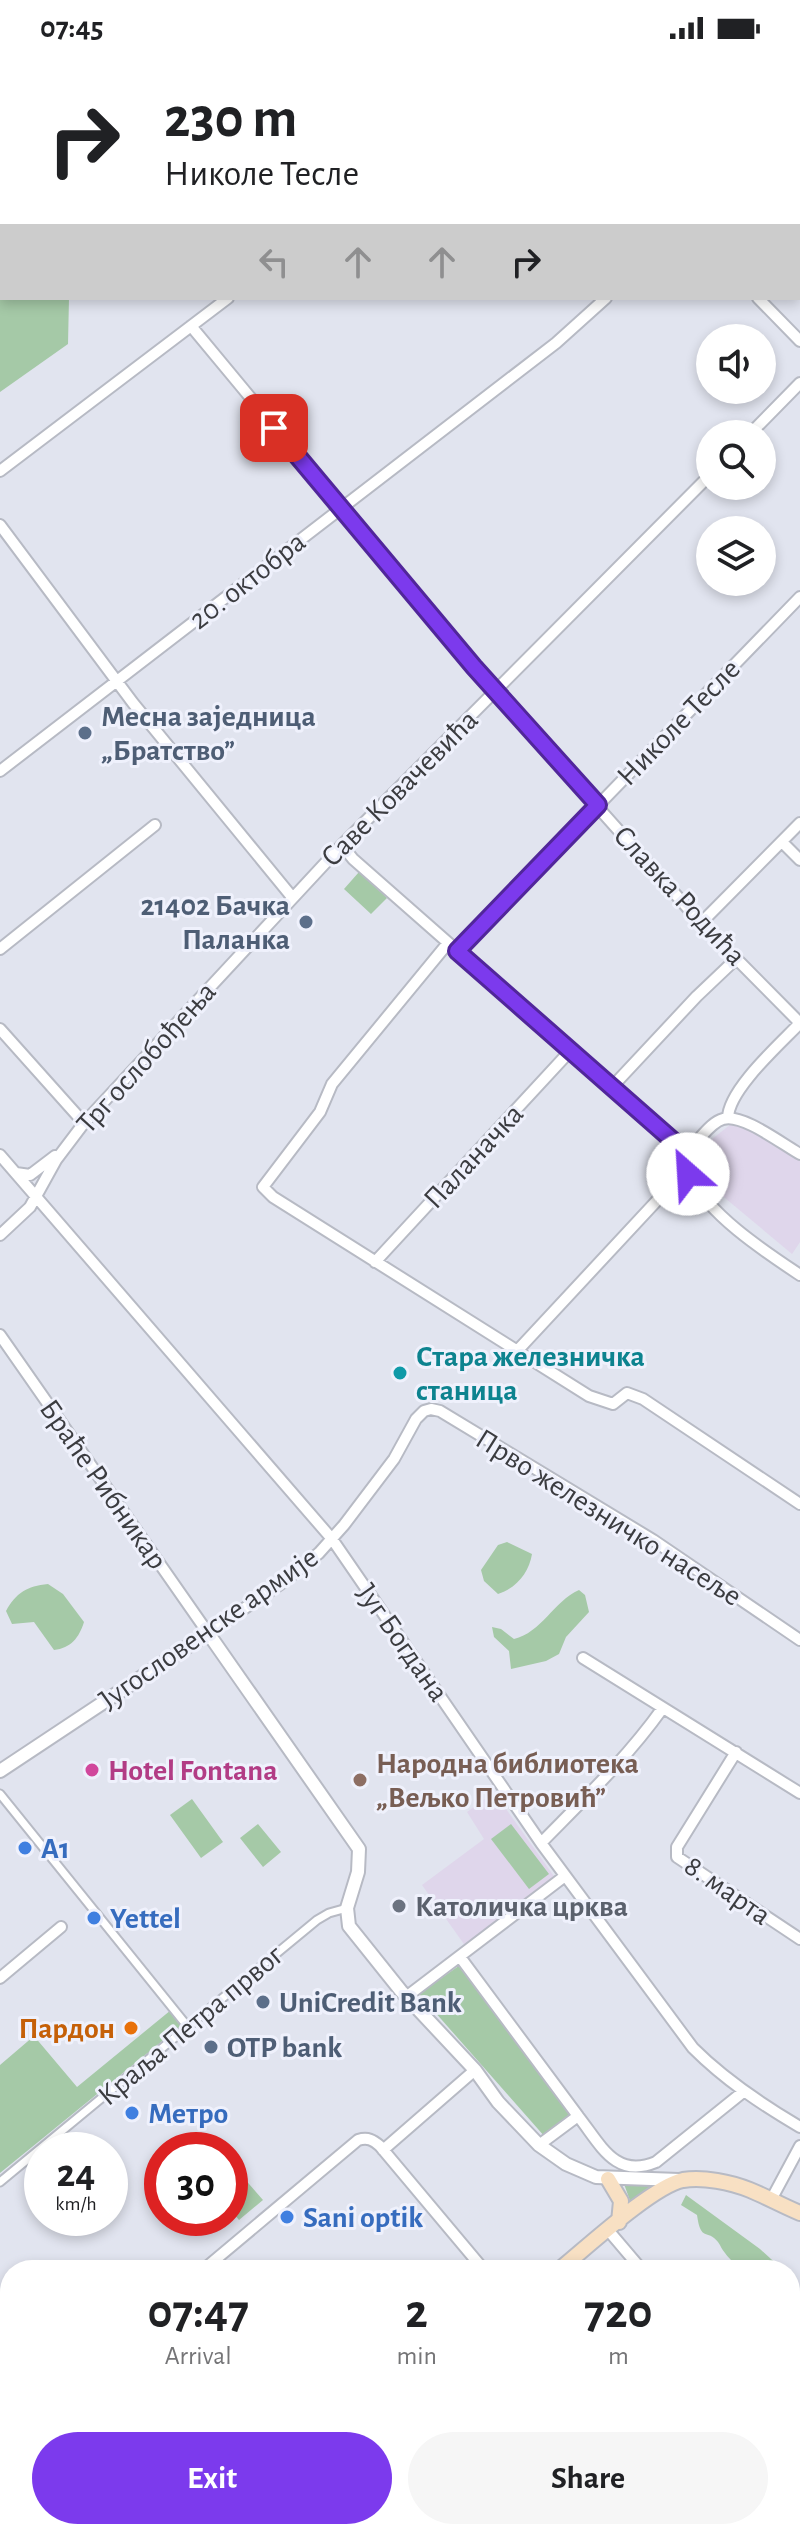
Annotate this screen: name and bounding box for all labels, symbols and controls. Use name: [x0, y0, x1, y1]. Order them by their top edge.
text: 07:45: [40, 13, 104, 43]
icon: right: [32, 88, 136, 192]
text: 230 m: [164, 91, 297, 147]
text: Николе Тесле: [164, 156, 359, 192]
icon: left: [252, 240, 296, 284]
icon: ahead: [336, 240, 380, 284]
icon: ahead: [420, 240, 464, 284]
icon: right: [504, 240, 548, 284]
map controls: [696, 324, 776, 596]
button: sound: [696, 324, 776, 404]
pin: [240, 394, 308, 462]
icon: arrive: [252, 406, 296, 450]
button: search: [696, 420, 776, 500]
button: layers: [696, 516, 776, 596]
street label: 20. октобра: [184, 526, 311, 635]
street label: Николе Тесле: [611, 654, 746, 792]
place label: Месна заједница „Братство”: [101, 702, 316, 766]
street label: Саве Ковачевића: [316, 705, 484, 873]
marker: Месна заједница „Братство”: [76, 724, 94, 742]
street label: Славка Родића: [607, 820, 751, 971]
place label: 21402 Бачка Паланка: [140, 891, 290, 955]
marker: 21402 Бачка Паланка: [297, 913, 315, 931]
street label: Трг ослобођења: [71, 976, 222, 1139]
street label: Паланачка: [418, 1099, 529, 1215]
position arrow: [646, 1132, 730, 1216]
place label: Стара железничка станица: [416, 1342, 645, 1406]
marker: Стара железничка станица: [391, 1364, 409, 1382]
street label: Браће Рибникар: [34, 1394, 173, 1575]
street label: Прво железничко насеље: [470, 1424, 747, 1612]
street label: Југословенске армије: [94, 1542, 324, 1716]
street label: Југ Богдана: [351, 1578, 454, 1707]
place label: Народна библиотека „Вељко Петровић”: [376, 1749, 639, 1813]
place label: Hotel Fontana: [108, 1756, 278, 1786]
marker: Hotel Fontana: [83, 1761, 101, 1779]
marker: Народна библиотека „Вељко Петровић”: [351, 1771, 369, 1789]
place label: A1: [41, 1834, 70, 1864]
marker: A1: [16, 1839, 34, 1857]
street label: 8. марта: [679, 1851, 776, 1931]
place label: Католичка црква: [415, 1892, 628, 1922]
marker: Католичка црква: [390, 1897, 408, 1915]
place label: Yettel: [110, 1904, 181, 1934]
marker: Yettel: [85, 1909, 103, 1927]
street label: Краља Петра првог: [93, 1940, 289, 2111]
place label: UniCredit Bank: [279, 1988, 462, 2018]
marker: UniCredit Bank: [254, 1993, 272, 2011]
place label: Пардон: [18, 2014, 115, 2044]
marker: Пардон: [122, 2019, 140, 2037]
place label: OTP bank: [227, 2033, 342, 2063]
marker: OTP bank: [202, 2038, 220, 2056]
place label: Метро: [148, 2099, 228, 2129]
marker: Метро: [123, 2104, 141, 2122]
speed limit sign: 30: [144, 2132, 248, 2236]
text: 24: [57, 2154, 95, 2194]
text: km/h: [55, 2194, 97, 2214]
place label: Sani optik: [303, 2203, 423, 2233]
marker: Sani optik: [278, 2208, 296, 2226]
text: 07:47: [147, 2289, 249, 2337]
text: 2: [405, 2289, 428, 2337]
text: 720: [584, 2289, 653, 2337]
text: Arrival: [165, 2343, 232, 2369]
text: min: [396, 2343, 437, 2369]
text: m: [608, 2343, 629, 2369]
button: Exit: [32, 2432, 392, 2524]
button: Share: [408, 2432, 768, 2524]

